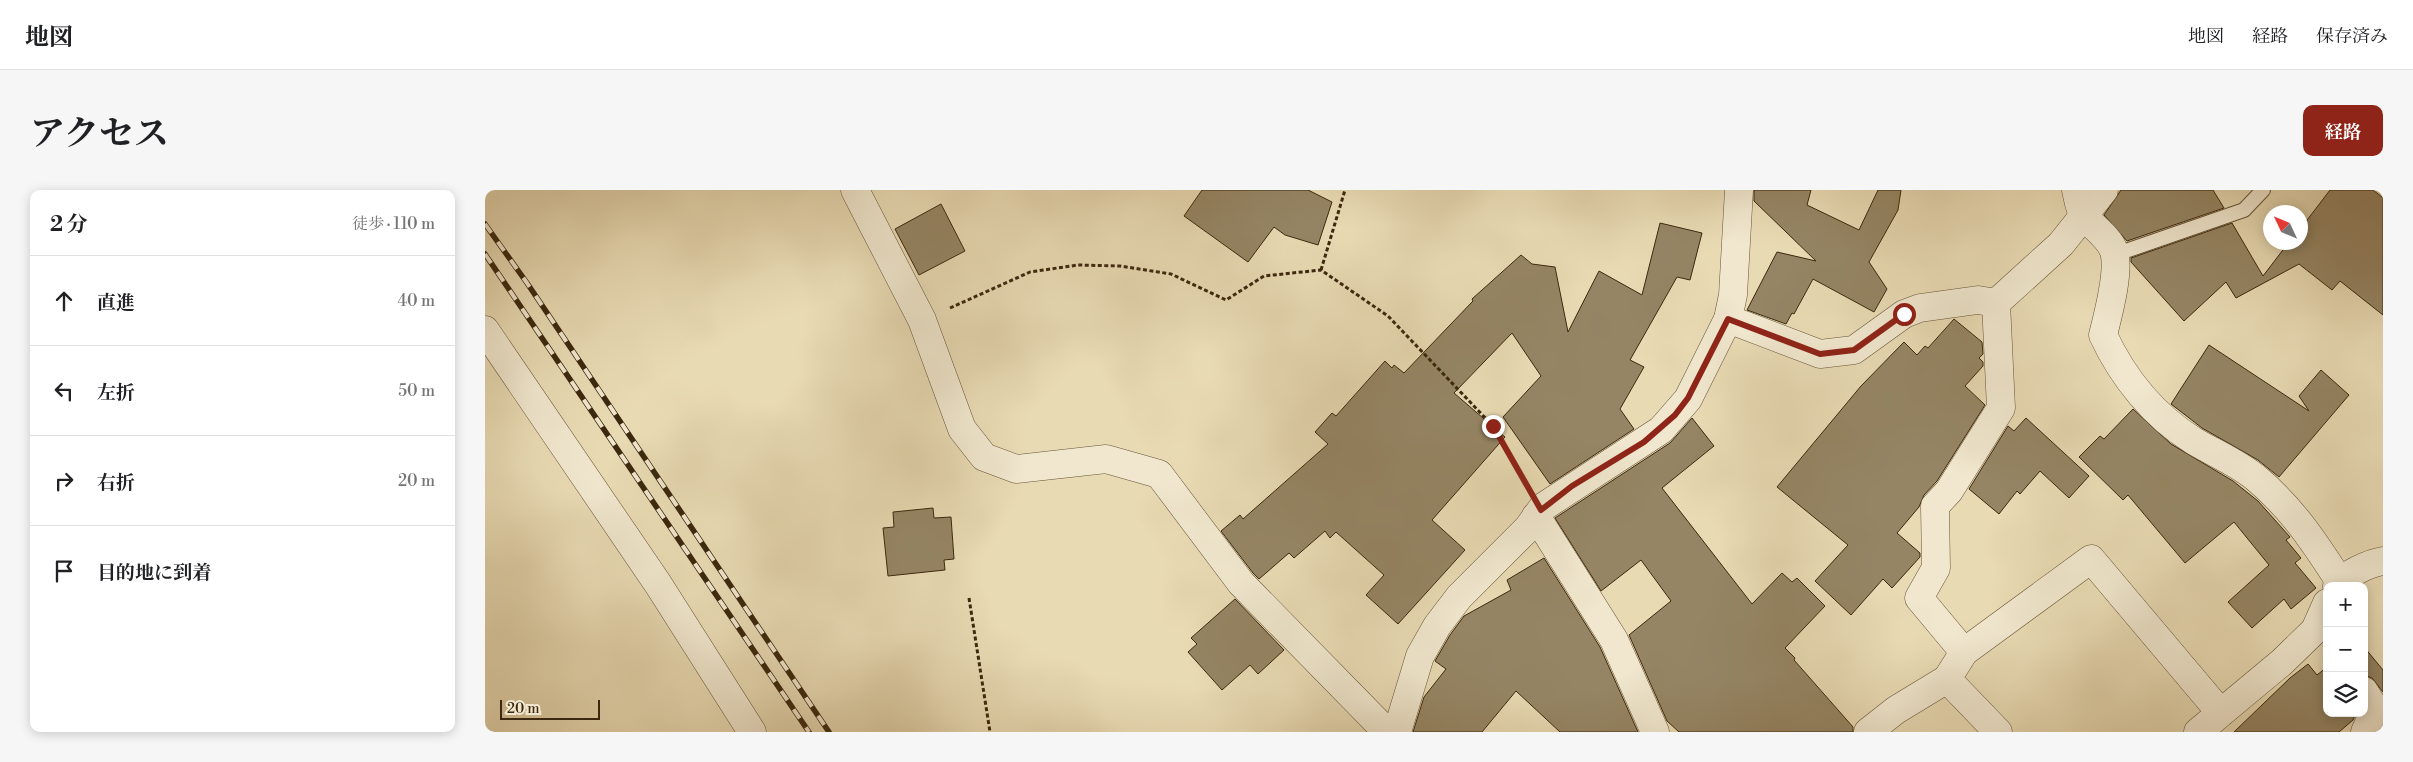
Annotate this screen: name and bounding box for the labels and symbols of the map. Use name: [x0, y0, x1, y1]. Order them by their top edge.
north arrow: [2263, 205, 2308, 250]
route start: [1893, 303, 1916, 326]
route end: [1482, 415, 1505, 438]
scale bar: [500, 697, 600, 720]

